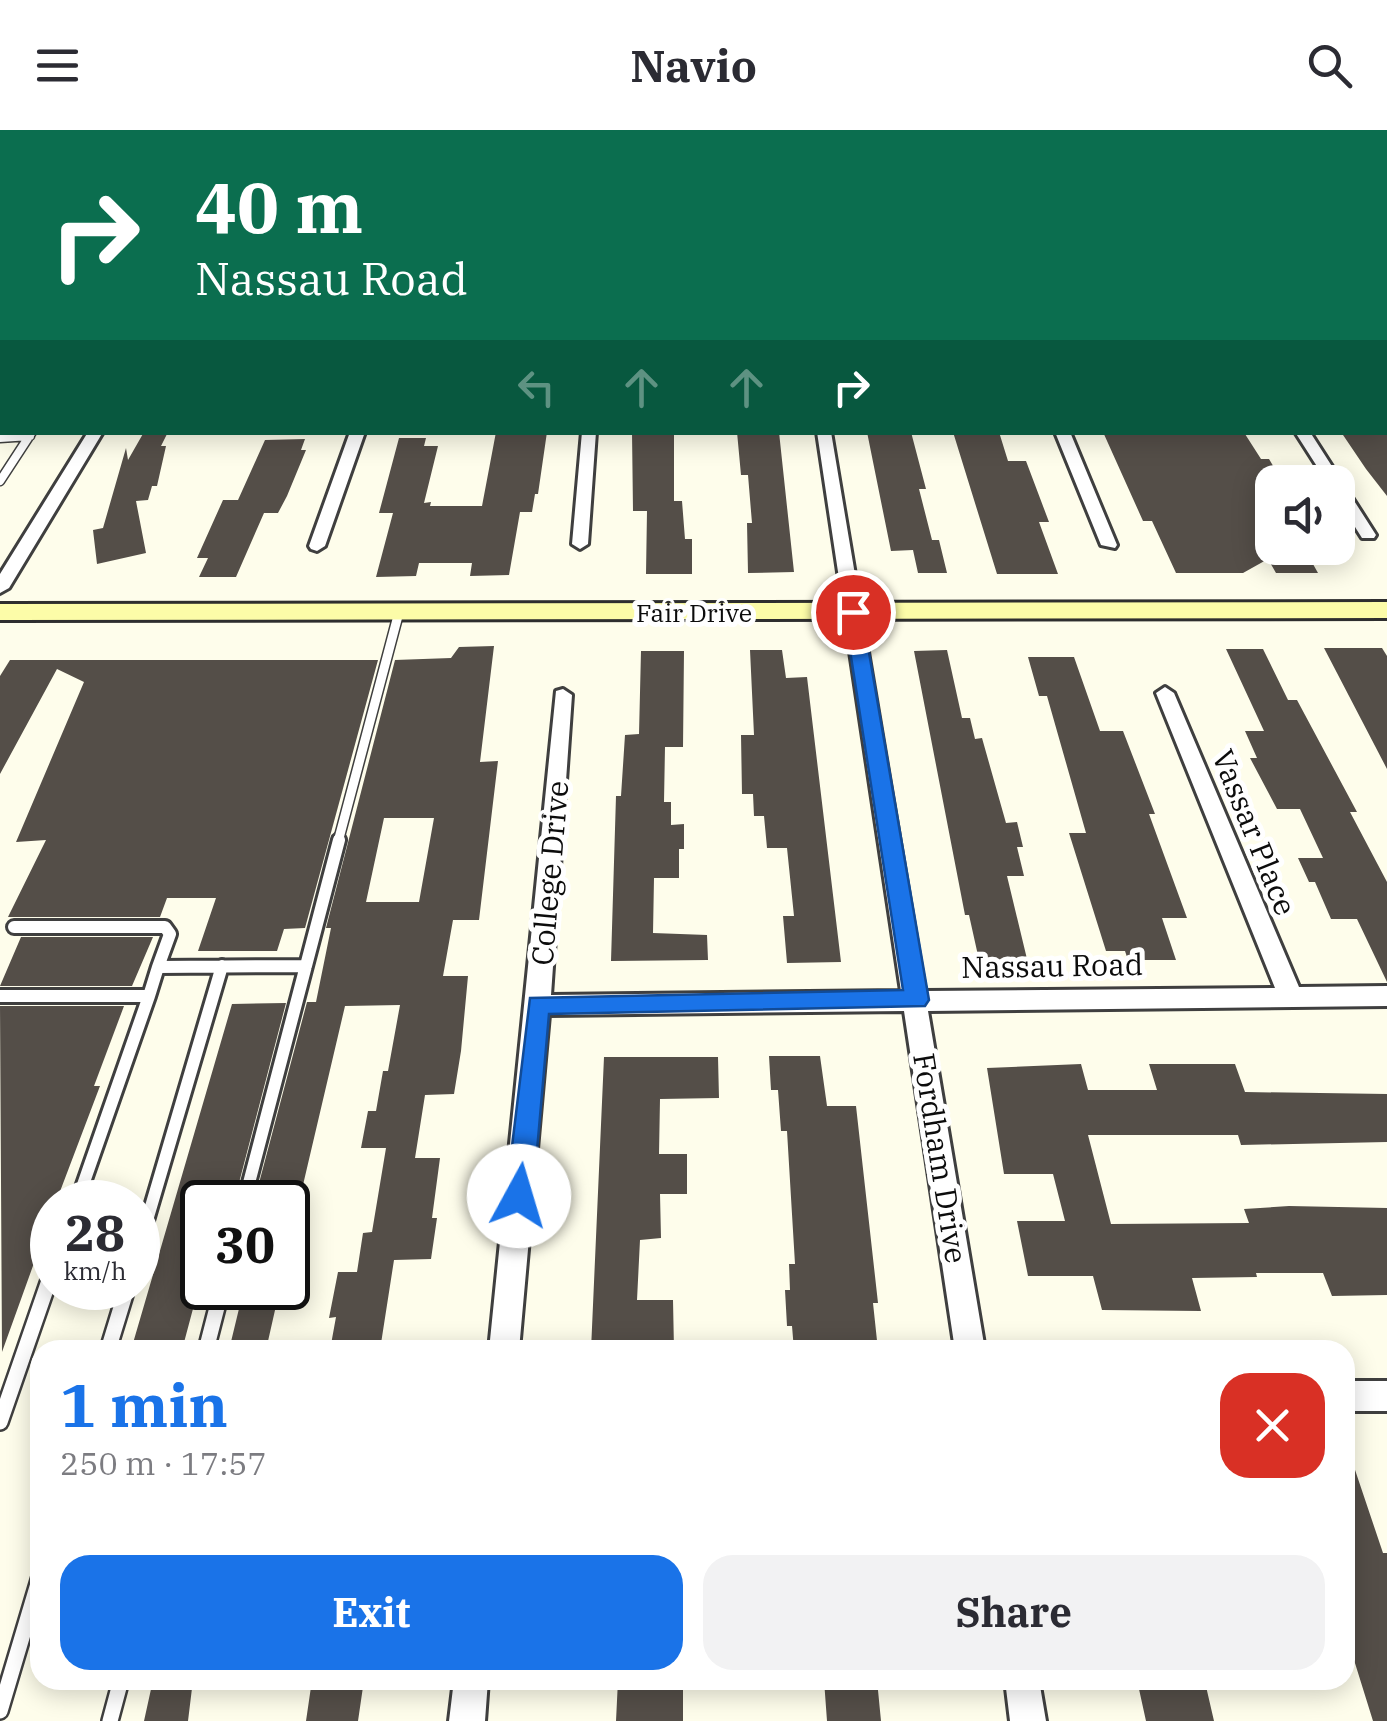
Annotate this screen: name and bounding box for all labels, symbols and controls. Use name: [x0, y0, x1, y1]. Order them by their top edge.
text: Navio: [630, 36, 757, 94]
icon: menu: [30, 38, 85, 93]
icon: search: [1302, 38, 1357, 93]
text: 40 m: [195, 161, 363, 252]
icon: right: [30, 170, 160, 300]
text: Nassau Road: [195, 249, 468, 307]
icon: left: [509, 360, 564, 415]
icon: ahead: [614, 360, 669, 415]
icon: ahead: [719, 360, 774, 415]
icon: right: [824, 360, 879, 415]
map controls: [1255, 465, 1355, 565]
button: sound: [1255, 465, 1355, 565]
pin: [811, 570, 896, 655]
icon: arrive: [826, 585, 881, 640]
street label: Fair Drive: [636, 596, 752, 629]
street label: Vassar Place: [1204, 743, 1306, 921]
street label: College Drive: [522, 779, 576, 967]
street label: Nassau Road: [961, 944, 1143, 986]
street label: Fordham Drive: [905, 1050, 977, 1266]
position arrow: [467, 1144, 571, 1248]
speed limit sign: 30: [180, 1180, 310, 1310]
text: 28: [65, 1200, 125, 1265]
text: km/h: [63, 1254, 127, 1287]
text: 1 min: [60, 1365, 228, 1444]
button: close: [1220, 1373, 1325, 1478]
text: 250 m · 17:57: [60, 1442, 267, 1484]
button: Exit: [60, 1555, 683, 1670]
button: Share: [703, 1555, 1325, 1670]

